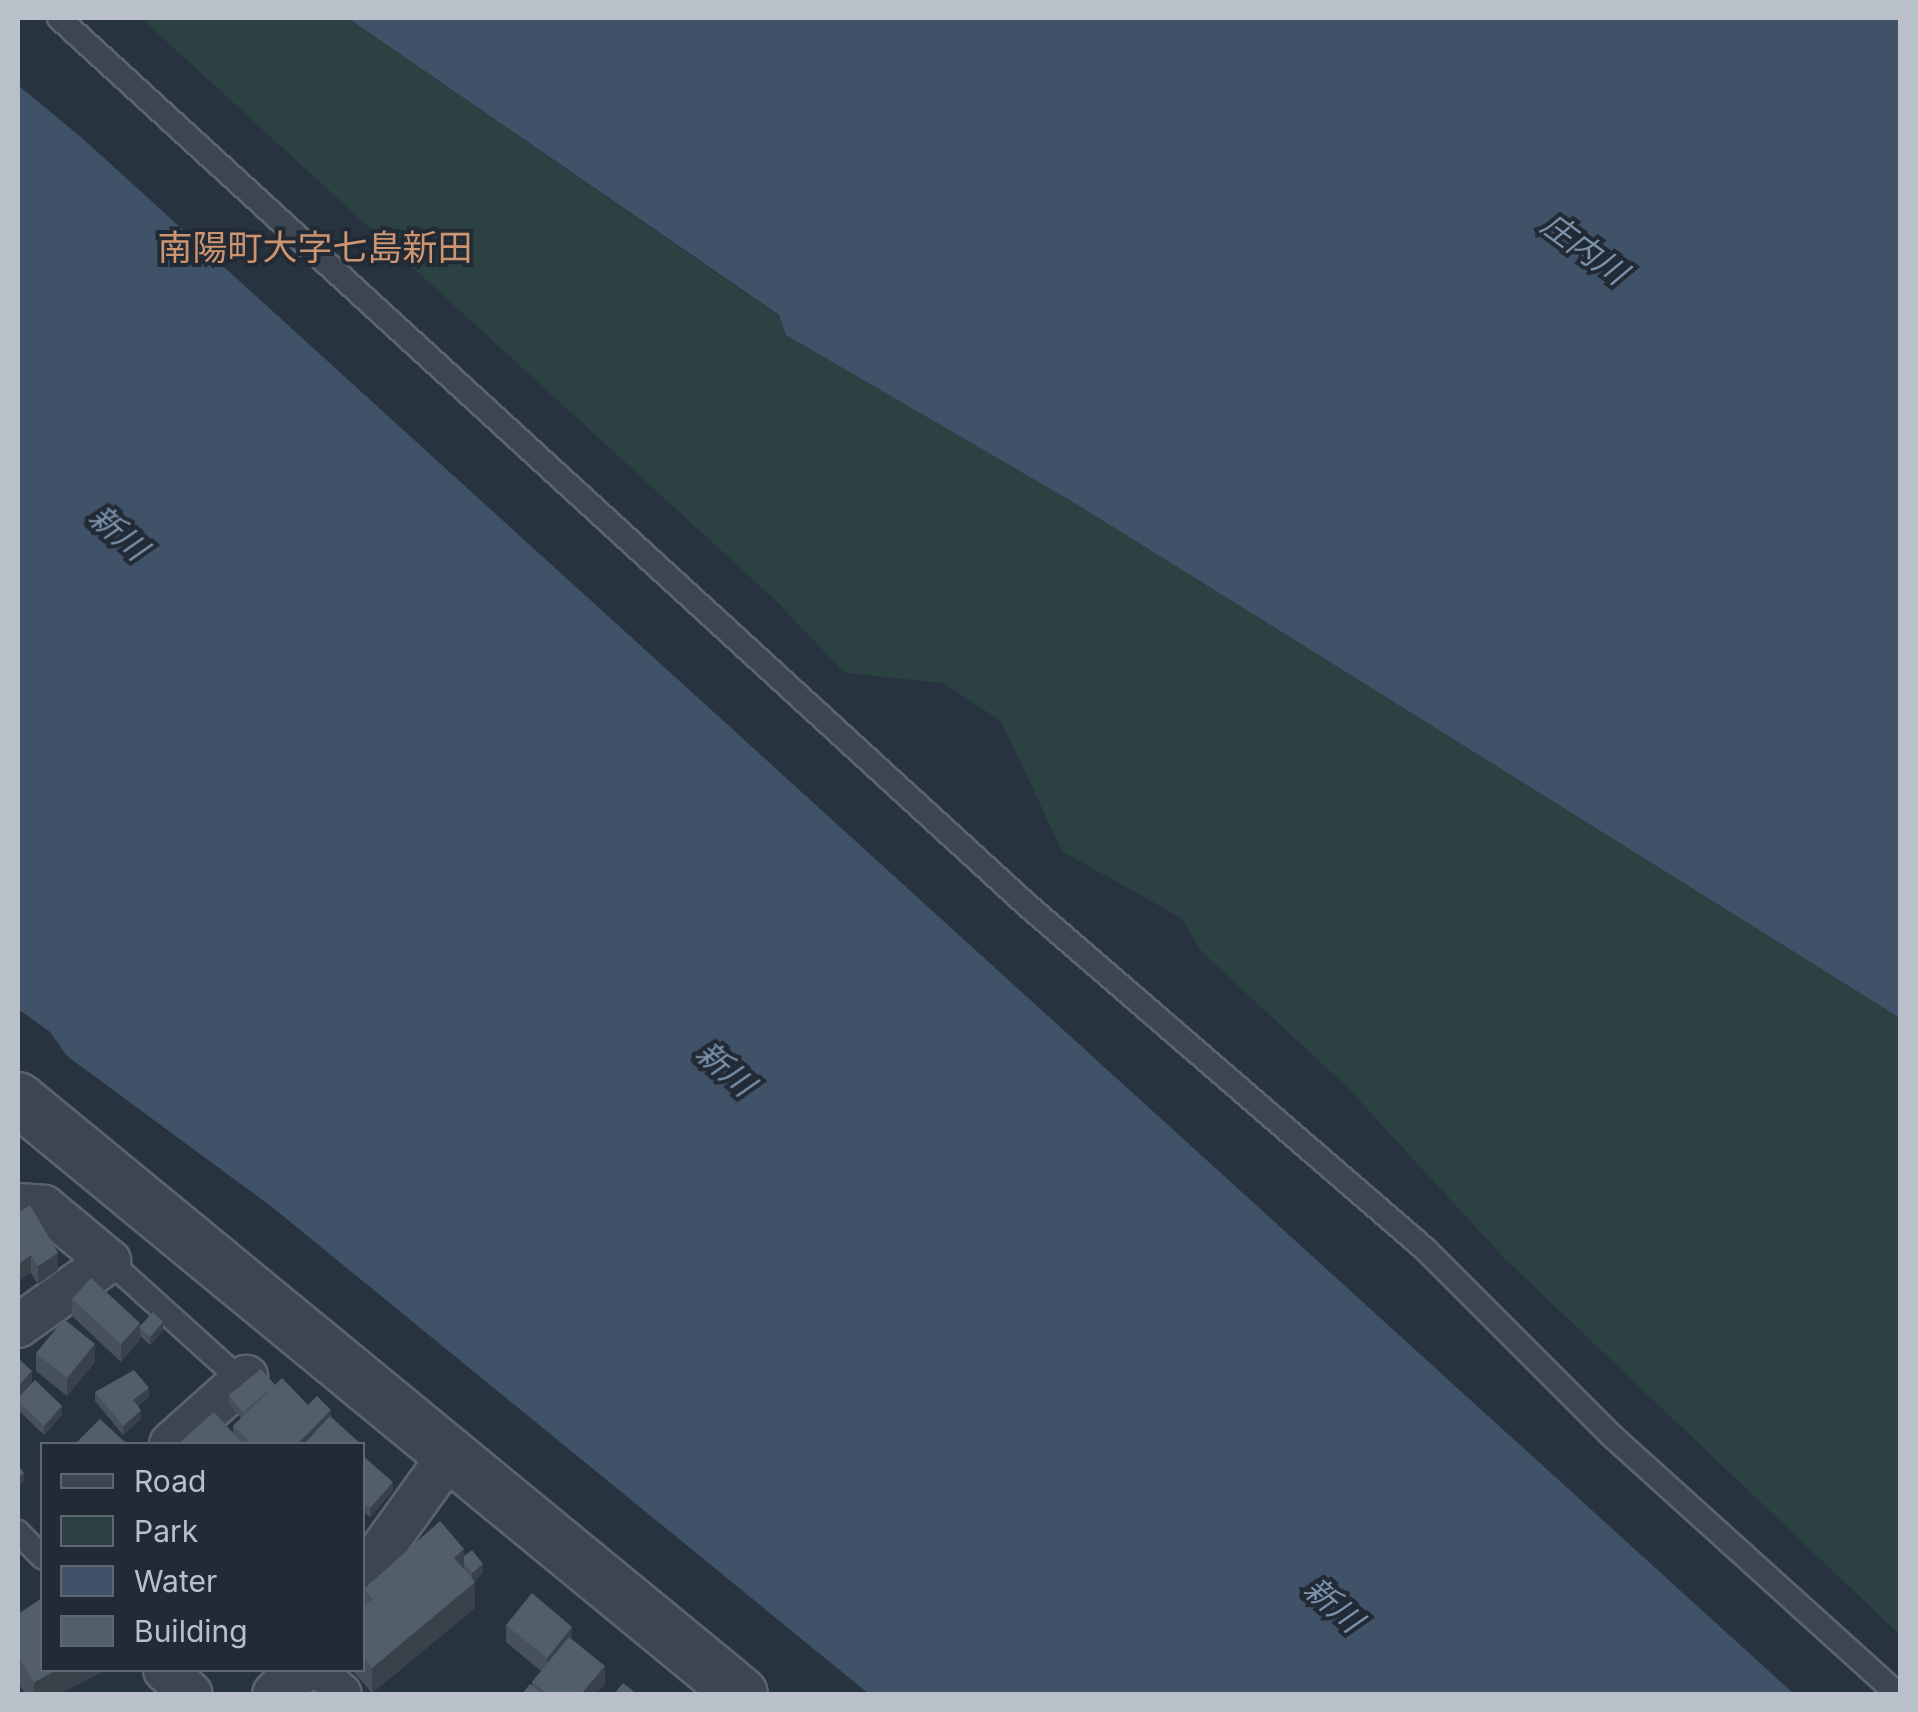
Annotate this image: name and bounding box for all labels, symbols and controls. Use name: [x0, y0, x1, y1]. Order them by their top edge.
water label: 庄内川: [1534, 205, 1634, 293]
district label: 南陽町大字七島新田: [158, 226, 472, 268]
water label: 新川: [81, 498, 155, 568]
water label: 新川: [688, 1034, 762, 1104]
legend: [40, 1442, 365, 1672]
text: Road: [134, 1463, 206, 1499]
text: Park: [134, 1513, 198, 1549]
text: Water: [134, 1563, 217, 1599]
water label: 新川: [1296, 1570, 1370, 1640]
text: Building: [134, 1613, 248, 1649]

